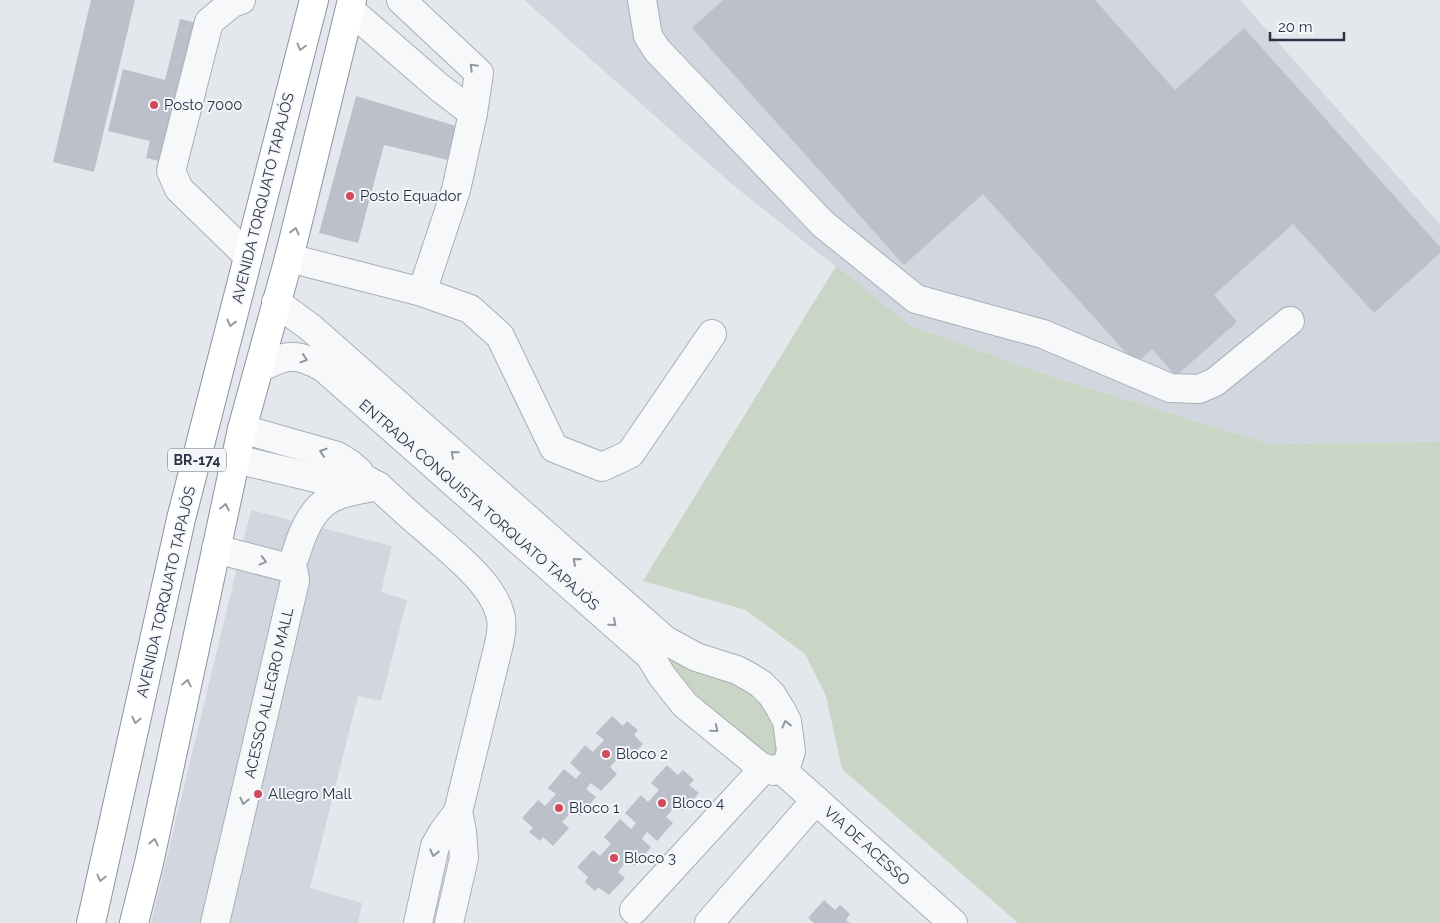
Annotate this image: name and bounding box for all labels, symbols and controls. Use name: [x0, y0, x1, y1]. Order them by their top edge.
scale bar: [1270, 10, 1344, 42]
text: 20 m: [1278, 18, 1313, 36]
one-way arrow: [296, 43, 307, 52]
one-way arrow: [470, 64, 479, 73]
street label: AVENIDA TORQUATO TAPAJÓS: [228, 91, 298, 305]
place label: Posto 7000: [164, 96, 243, 114]
marker: Posto 7000: [148, 99, 160, 111]
place label: Posto Equador: [360, 187, 463, 205]
marker: Posto Equador: [344, 190, 356, 202]
one-way arrow: [290, 227, 300, 235]
one-way arrow: [226, 319, 237, 328]
one-way arrow: [300, 354, 308, 364]
street label: ENTRADA CONQUISTA TORQUATO TAPAJÓS: [355, 396, 603, 614]
road number: BR-174: [168, 448, 226, 472]
one-way arrow: [320, 448, 328, 458]
one-way arrow: [450, 451, 459, 460]
street label: AVENIDA TORQUATO TAPAJÓS: [133, 485, 199, 699]
one-way arrow: [219, 502, 230, 511]
one-way arrow: [259, 556, 267, 566]
one-way arrow: [572, 558, 581, 567]
street label: ACESSO ALLEGRO MALL: [241, 606, 297, 780]
one-way arrow: [608, 618, 617, 627]
one-way arrow: [182, 678, 192, 687]
one-way arrow: [132, 715, 142, 724]
one-way arrow: [781, 720, 792, 728]
one-way arrow: [709, 724, 718, 733]
place label: Bloco 2: [616, 745, 668, 763]
marker: Bloco 2: [600, 748, 612, 760]
place label: Allegro Mall: [268, 785, 352, 803]
marker: Allegro Mall: [252, 788, 264, 800]
place label: Bloco 4: [672, 794, 724, 812]
one-way arrow: [239, 796, 250, 805]
marker: Bloco 4: [656, 797, 668, 809]
place label: Bloco 1: [569, 799, 620, 817]
marker: Bloco 1: [553, 802, 565, 814]
street label: VIA DE ACESSO: [820, 803, 914, 889]
one-way arrow: [148, 837, 159, 846]
one-way arrow: [429, 849, 440, 858]
place label: Bloco 3: [624, 849, 676, 867]
marker: Bloco 3: [608, 852, 620, 864]
one-way arrow: [96, 874, 107, 883]

